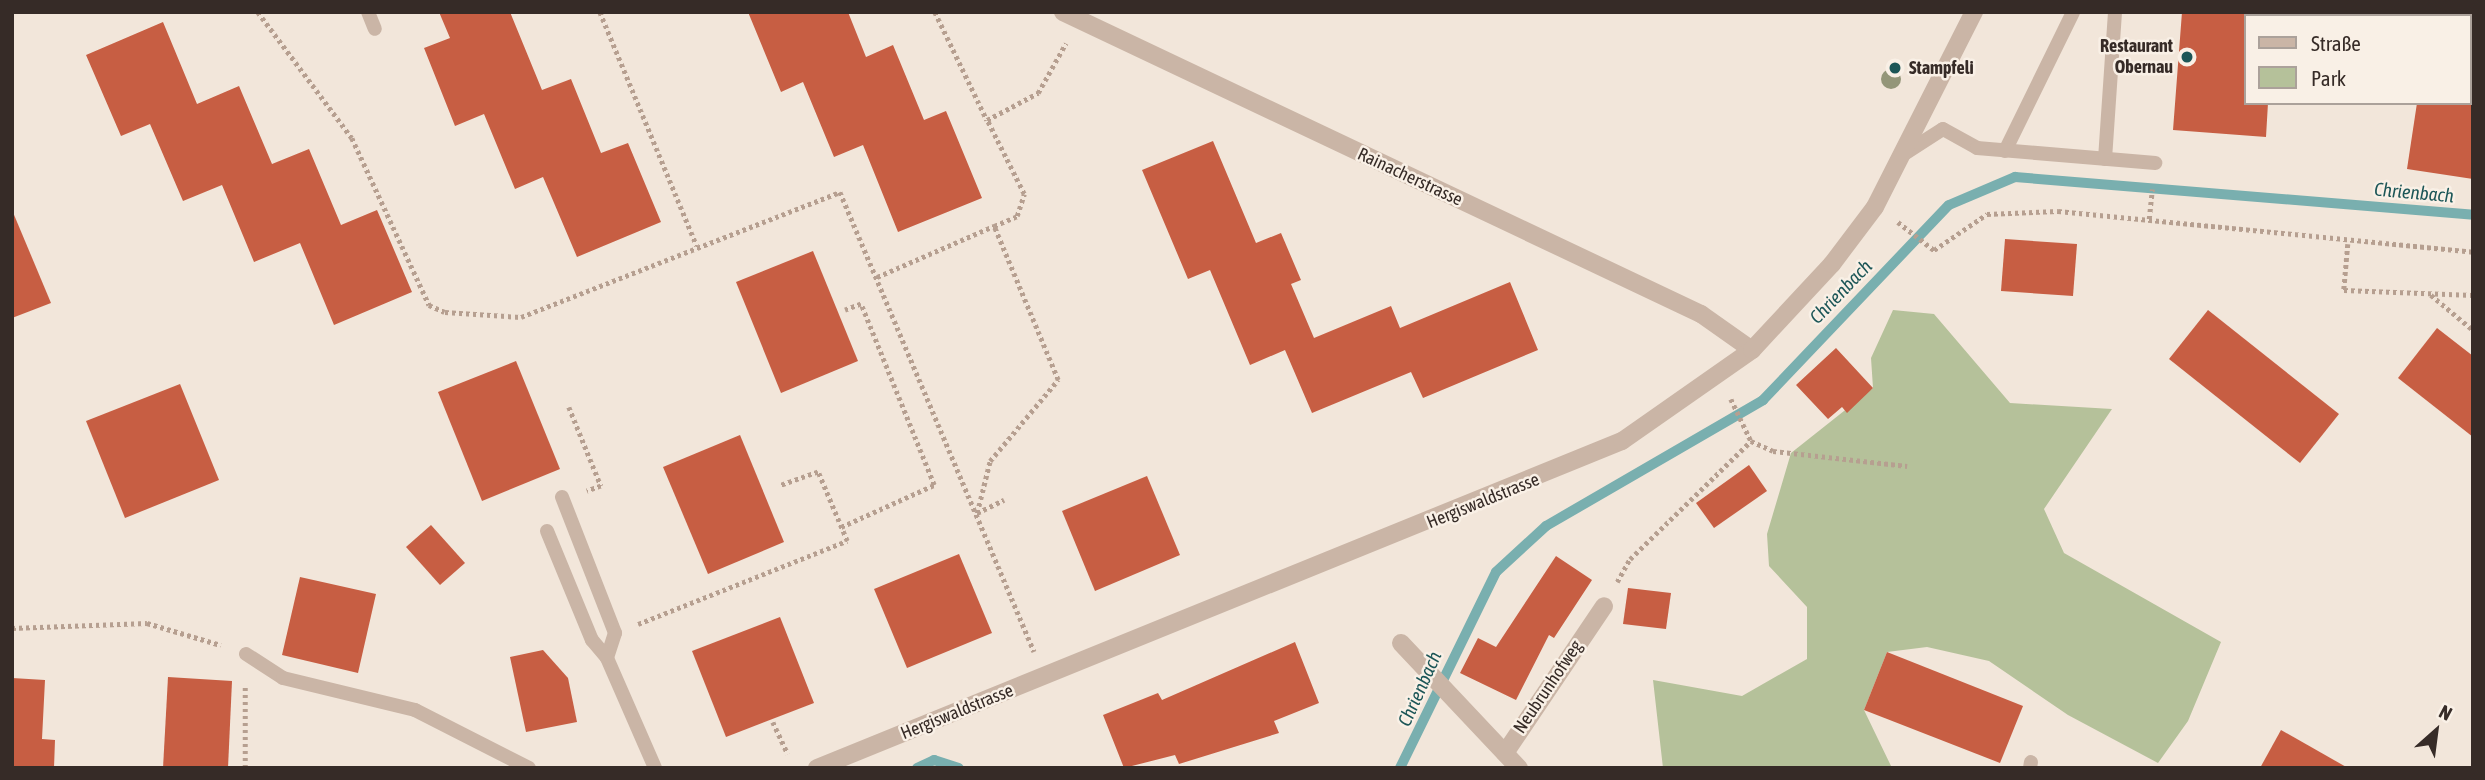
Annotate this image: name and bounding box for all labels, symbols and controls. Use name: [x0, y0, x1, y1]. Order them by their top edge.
legend: [2244, 14, 2471, 105]
text: Straße: [2311, 31, 2361, 55]
place label: Restaurant Obernau: [2100, 36, 2173, 78]
marker: Restaurant Obernau: [2179, 49, 2195, 65]
place label: Stampfeli: [1909, 57, 1974, 79]
marker: Stampfeli: [1887, 60, 1903, 76]
text: Park: [2311, 66, 2346, 90]
street label: Rainacherstrasse: [1354, 143, 1466, 211]
water label: Chrienbach: [2373, 178, 2455, 208]
water label: Chrienbach: [1805, 255, 1877, 329]
street label: Hergiswaldstrasse: [1424, 469, 1542, 533]
street label: Neubrunhofweg: [1509, 636, 1587, 738]
water label: Chrienbach: [1393, 648, 1447, 730]
street label: Hergiswaldstrasse: [898, 680, 1016, 744]
north arrow: [2401, 696, 2471, 766]
text: N: [2436, 700, 2456, 725]

